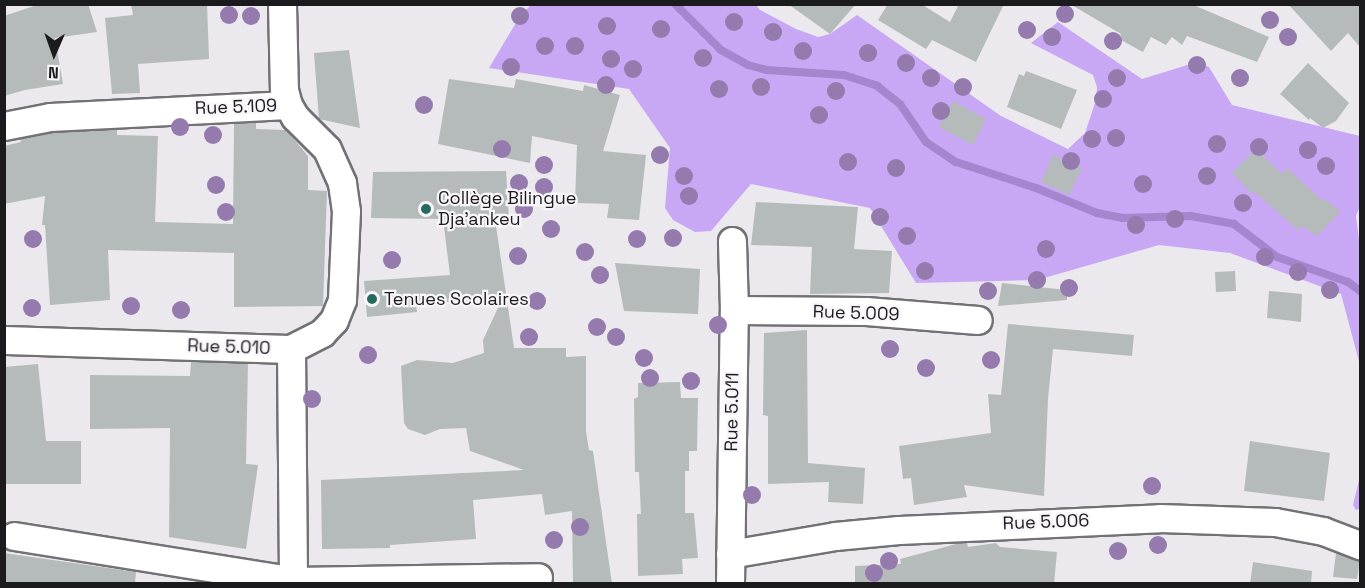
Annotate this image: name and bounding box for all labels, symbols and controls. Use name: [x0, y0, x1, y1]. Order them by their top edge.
north arrow: [24, 24, 84, 84]
text: N: [48, 62, 59, 83]
street label: Rue 5.109: [194, 95, 278, 119]
place label: Collège Bilingue Dja'ankeu: [438, 188, 576, 230]
marker: Collège Bilingue Dja'ankeu: [419, 202, 433, 216]
place label: Tenues Scolaires: [384, 288, 529, 310]
marker: Tenues Scolaires: [365, 292, 379, 306]
street label: Rue 5.009: [812, 301, 900, 325]
street label: Rue 5.010: [187, 335, 271, 359]
street label: Rue 5.011: [721, 372, 743, 452]
street label: Rue 5.006: [1002, 510, 1090, 534]

